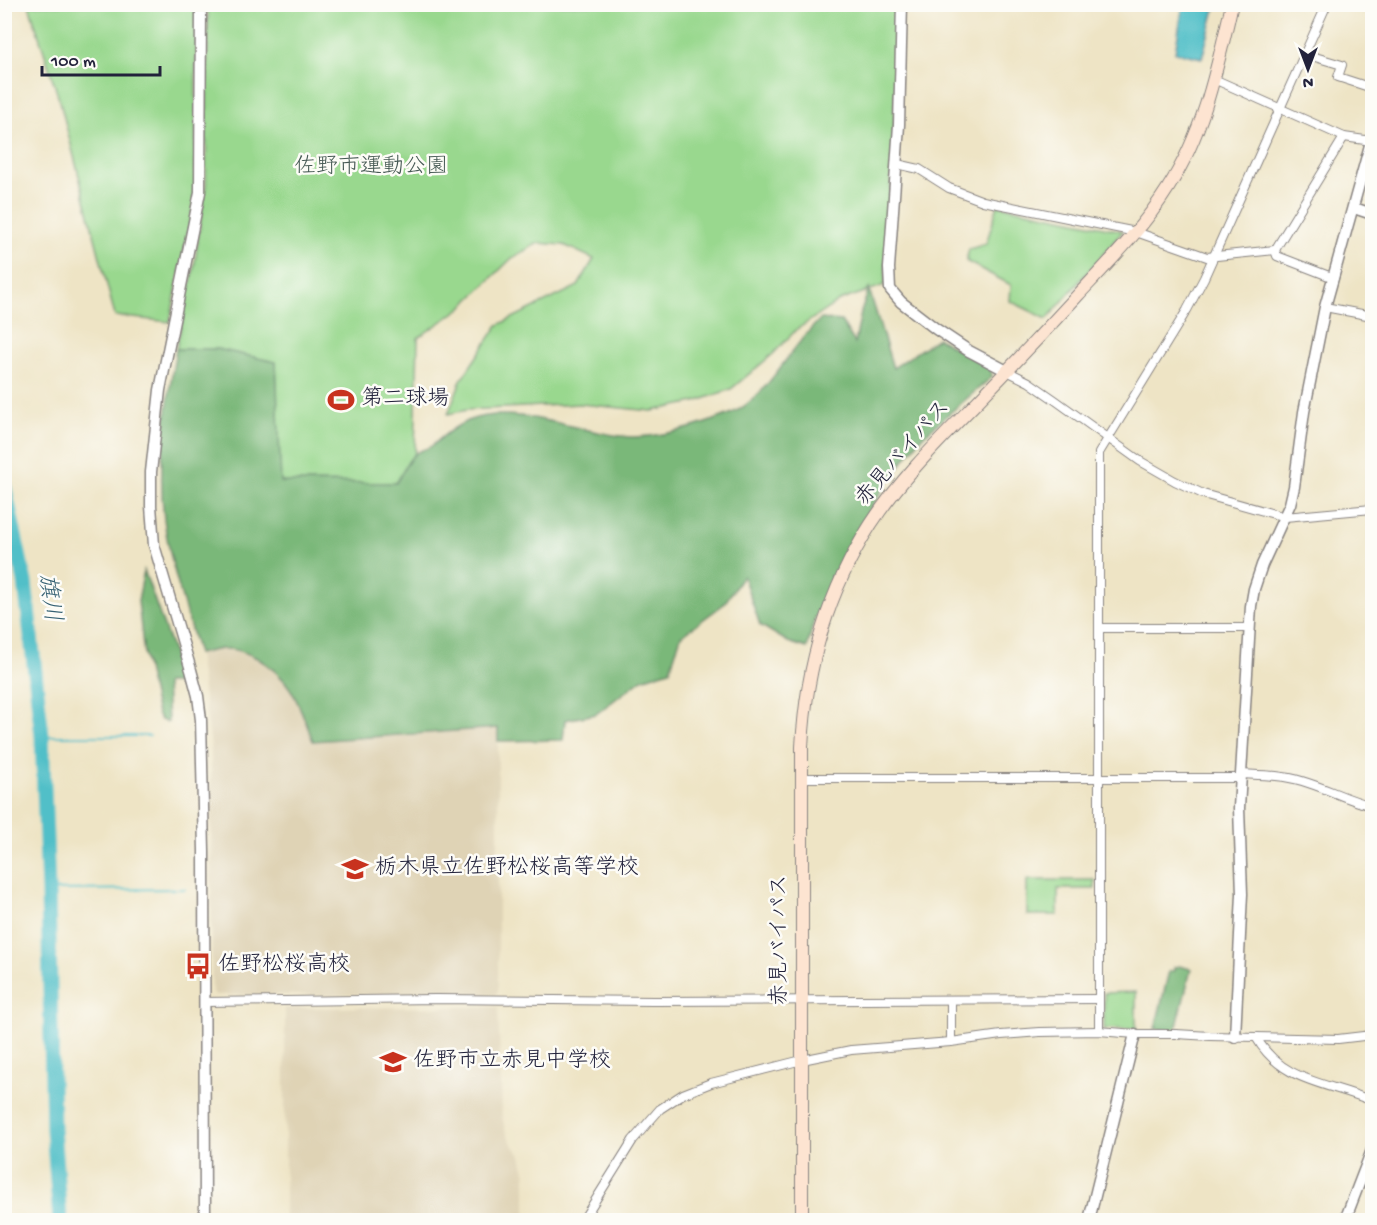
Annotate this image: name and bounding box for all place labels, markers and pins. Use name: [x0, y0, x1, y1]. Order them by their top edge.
sports icon: 第二球場: [326, 385, 356, 415]
place label: 第二球場: [361, 386, 449, 413]
school or university icon: 栃木県立佐野松桜高等学校: [340, 854, 370, 884]
place label: 栃木県立佐野松桜高等学校: [375, 855, 639, 882]
bus stop icon: 佐野松桜高校: [183, 951, 213, 981]
place label: 佐野松桜高校: [218, 952, 350, 979]
school or university icon: 佐野市立赤見中学校: [378, 1047, 408, 1077]
place label: 佐野市立赤見中学校: [413, 1047, 611, 1075]

